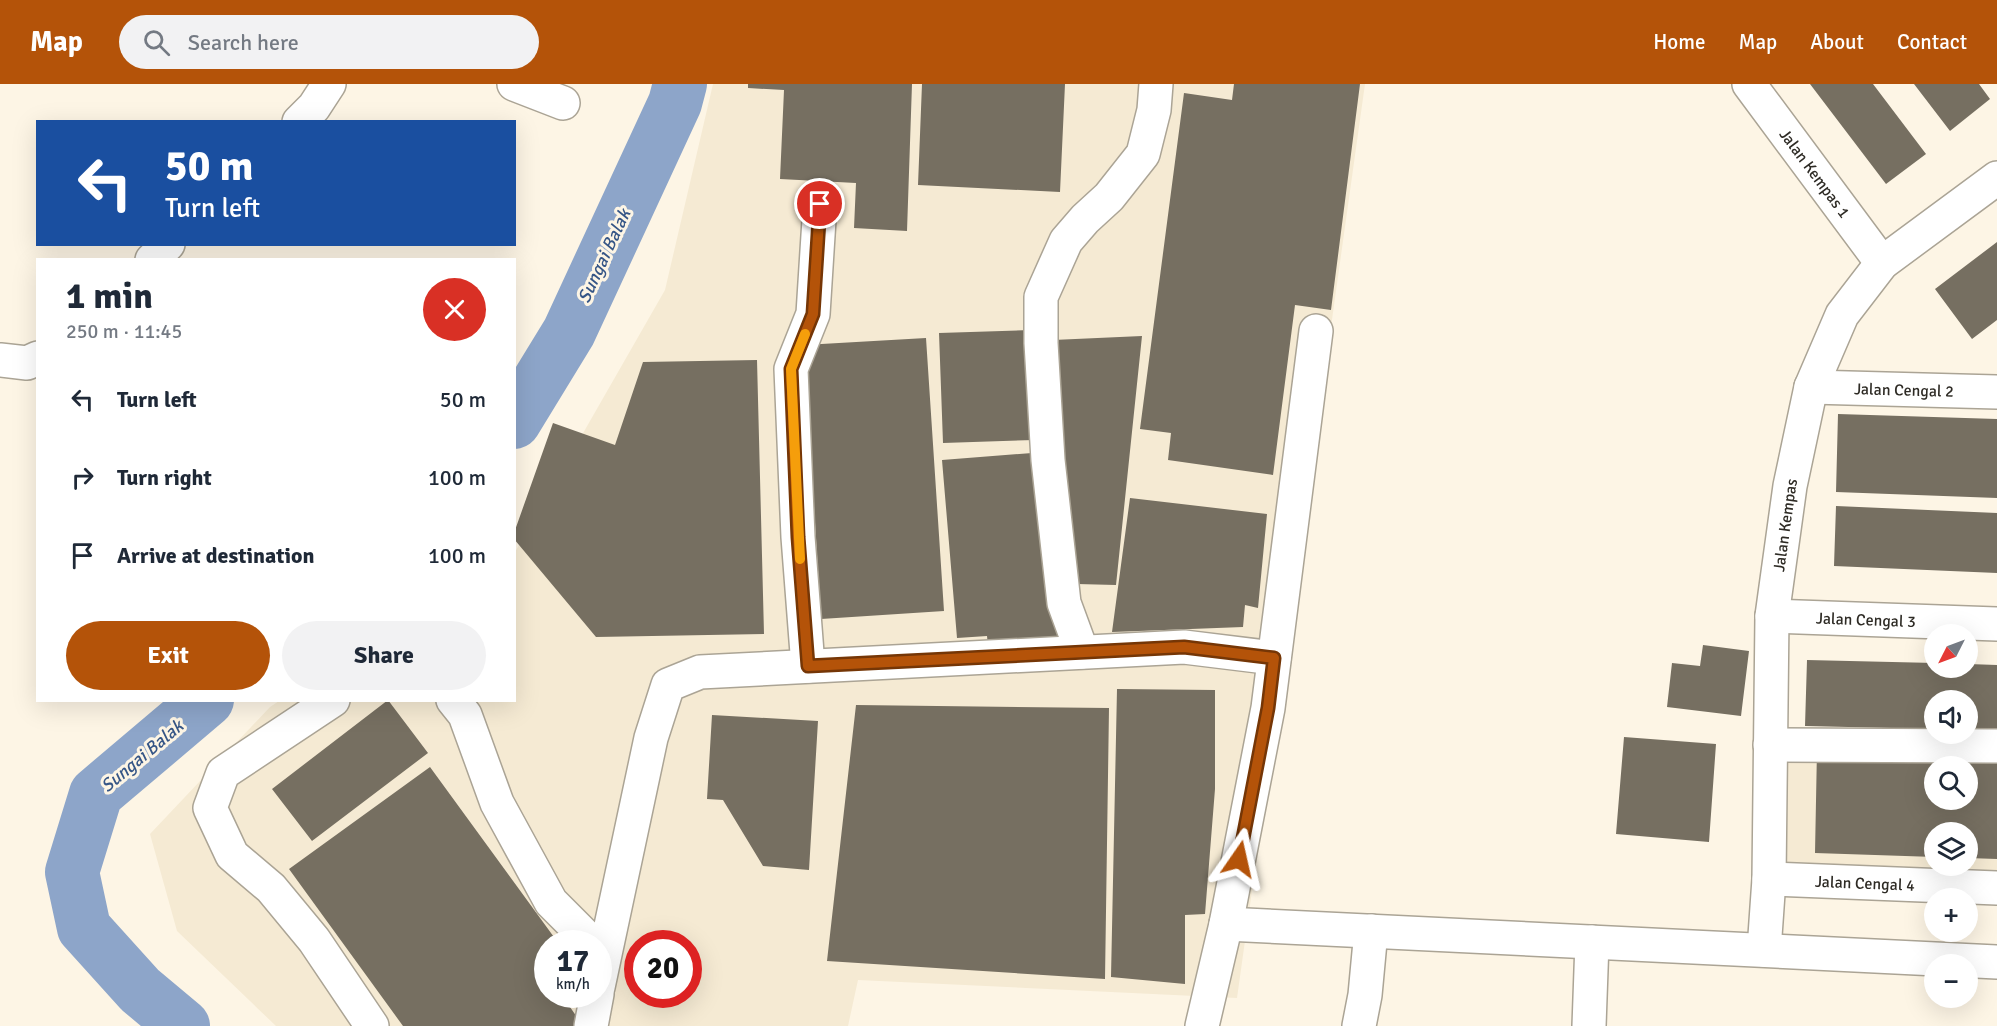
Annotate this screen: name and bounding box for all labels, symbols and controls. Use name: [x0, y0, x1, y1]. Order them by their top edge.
search box: [119, 15, 539, 69]
text: Map: [30, 25, 83, 59]
icon: search: [140, 26, 173, 59]
text: Search here: [188, 29, 299, 56]
text: Home: [1653, 29, 1706, 55]
text: Map: [1739, 29, 1777, 55]
text: About: [1810, 29, 1864, 55]
text: Contact: [1897, 29, 1967, 55]
street label: Jalan Kempas 1: [1775, 125, 1854, 222]
text: 50 m: [165, 141, 254, 192]
icon: left: [66, 144, 144, 222]
pin: [794, 178, 845, 229]
icon: arrive: [803, 187, 836, 220]
text: Turn left: [165, 192, 260, 225]
water label: Sungai Balak: [573, 204, 636, 306]
text: 1 min: [66, 274, 153, 319]
button: close: [423, 278, 486, 341]
text: 250 m · 11:45: [66, 319, 182, 344]
street label: Jalan Cengal 2: [1854, 379, 1954, 402]
icon: left: [66, 383, 99, 416]
text: Turn left: [117, 386, 197, 413]
text: 50 m: [440, 386, 486, 413]
icon: right: [66, 461, 99, 494]
text: Turn right: [117, 464, 212, 491]
text: 100 m: [428, 464, 486, 491]
street label: Jalan Kempas: [1769, 477, 1802, 573]
icon: arrive: [66, 539, 99, 572]
text: Arrive at destination: [117, 542, 314, 569]
text: 100 m: [428, 542, 486, 569]
street label: Jalan Cengal 3: [1816, 609, 1916, 632]
button: Exit: [66, 621, 270, 690]
button: Share: [282, 621, 486, 690]
north arrow: [1924, 624, 1978, 678]
map controls: [1924, 624, 1978, 1008]
button: sound: [1924, 690, 1978, 744]
water label: Sungai Balak: [96, 714, 189, 797]
button: search: [1924, 756, 1978, 810]
button: layers: [1924, 822, 1978, 876]
position arrow: [1207, 827, 1271, 891]
street label: Jalan Cengal 4: [1815, 872, 1915, 896]
button: +: [1924, 888, 1978, 942]
speed limit sign: 20: [624, 930, 702, 1008]
text: 17: [557, 943, 589, 980]
button: −: [1924, 954, 1978, 1008]
text: km/h: [556, 975, 590, 993]

